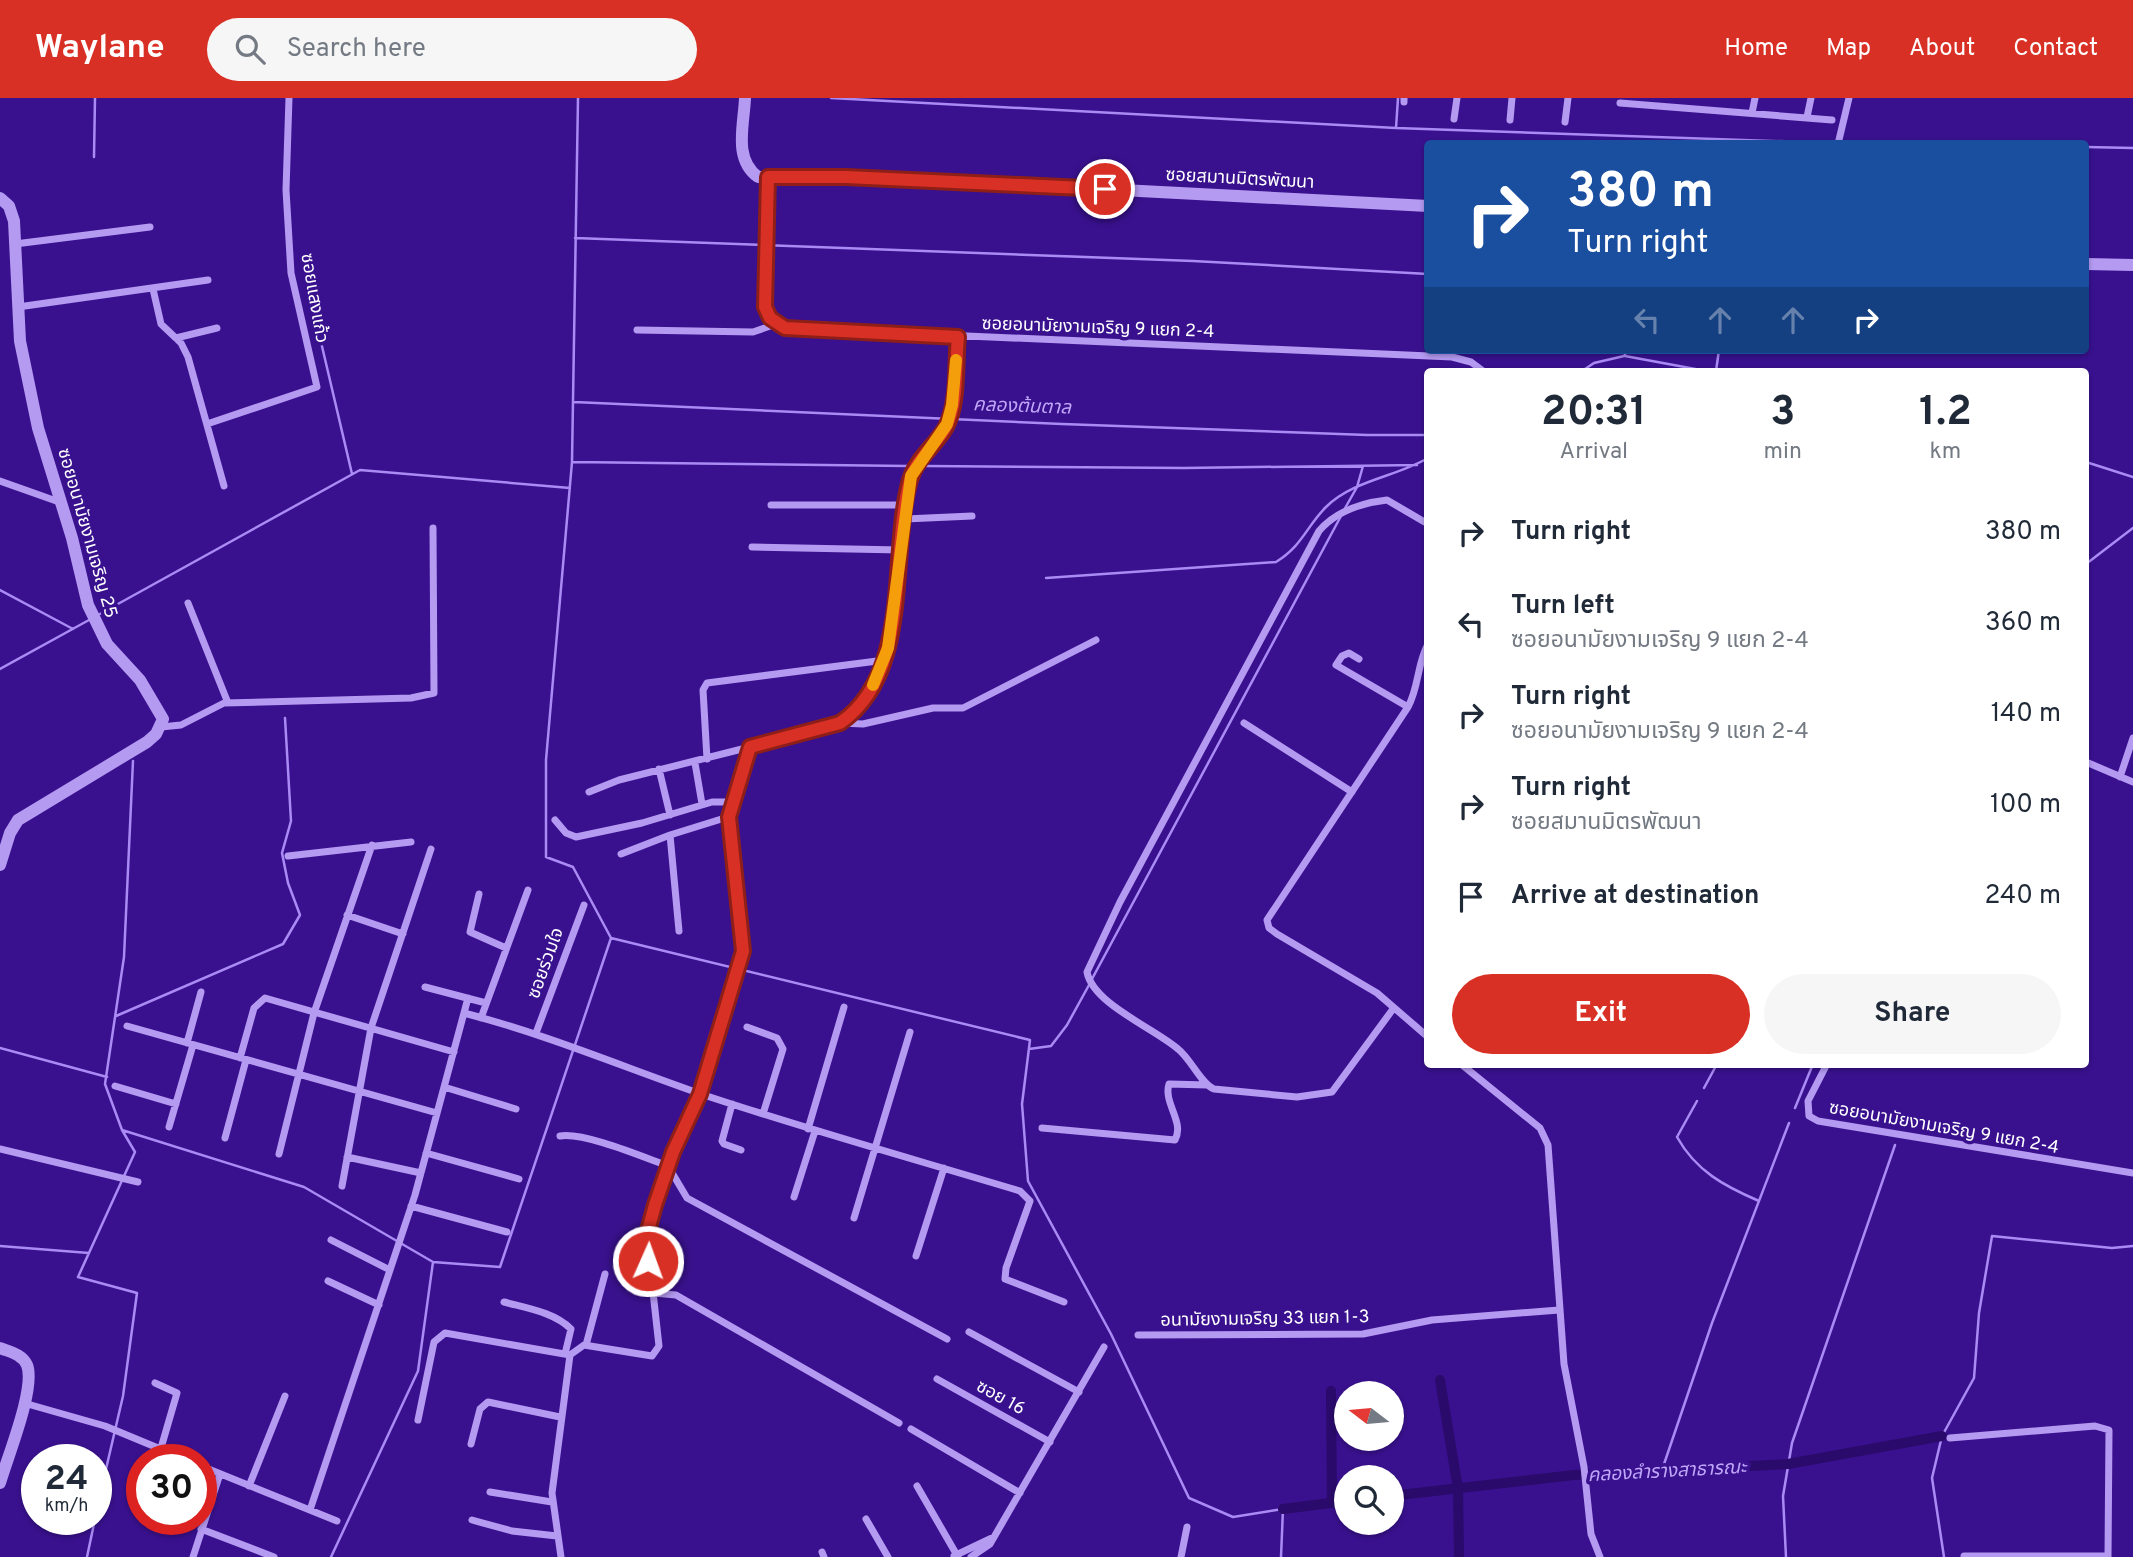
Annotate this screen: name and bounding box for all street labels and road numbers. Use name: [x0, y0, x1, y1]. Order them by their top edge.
street label: ซอยสมานมิตรพัฒนา: [1165, 164, 1315, 195]
street label: ซอยแสงแก้ว: [294, 251, 333, 345]
street label: ซอยอนามัยงามเจริญ 9 แยก 2-4: [981, 313, 1215, 344]
street label: ซอยอนามัยงามเจริญ 25: [51, 446, 122, 621]
street label: ซอยร่วมใจ: [523, 925, 570, 1002]
street label: ซอยอนามัยงามเจริญ 9 แยก 2-4: [1827, 1097, 2060, 1160]
street label: อนามัยงามเจริญ 33 แยก 1-3: [1160, 1306, 1370, 1333]
street label: ซอย 16: [972, 1375, 1029, 1421]

